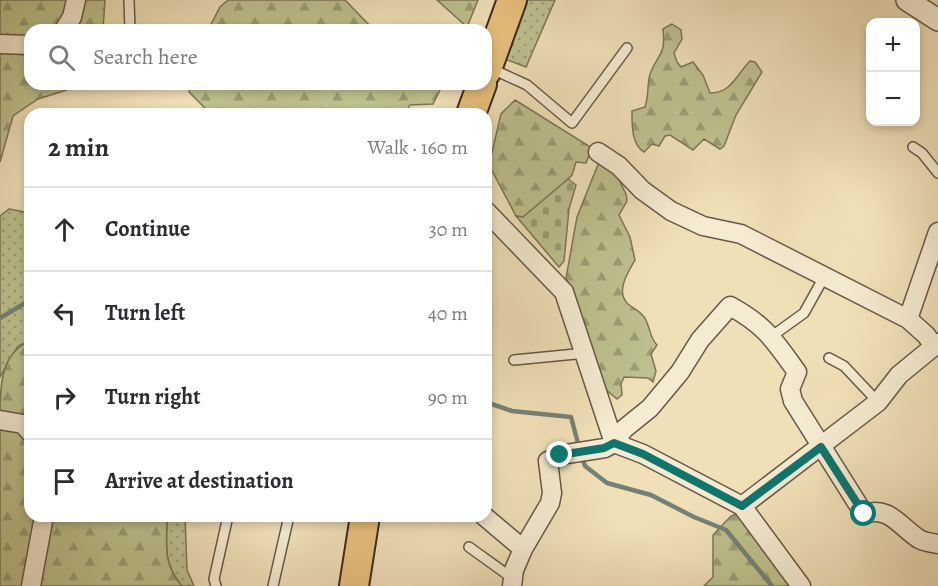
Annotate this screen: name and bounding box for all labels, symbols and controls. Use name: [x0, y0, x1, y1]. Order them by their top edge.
map controls: [866, 18, 920, 126]
button: +: [866, 18, 920, 72]
search box: [24, 24, 492, 90]
icon: search: [45, 41, 78, 74]
text: Search here: [93, 42, 198, 72]
button: −: [866, 72, 920, 126]
text: 2 min: [48, 130, 109, 165]
text: Walk · 160 m: [368, 134, 468, 161]
icon: ahead: [48, 213, 81, 246]
text: Continue: [105, 214, 190, 244]
text: 30 m: [428, 216, 468, 243]
icon: left: [48, 297, 81, 330]
text: Turn left: [105, 298, 185, 328]
text: 40 m: [428, 300, 468, 327]
icon: right: [48, 381, 81, 414]
text: Turn right: [105, 382, 201, 412]
text: 90 m: [428, 384, 468, 411]
route end: [546, 441, 572, 467]
icon: arrive: [48, 465, 81, 498]
text: Arrive at destination: [105, 466, 294, 496]
route start: [850, 500, 876, 526]

